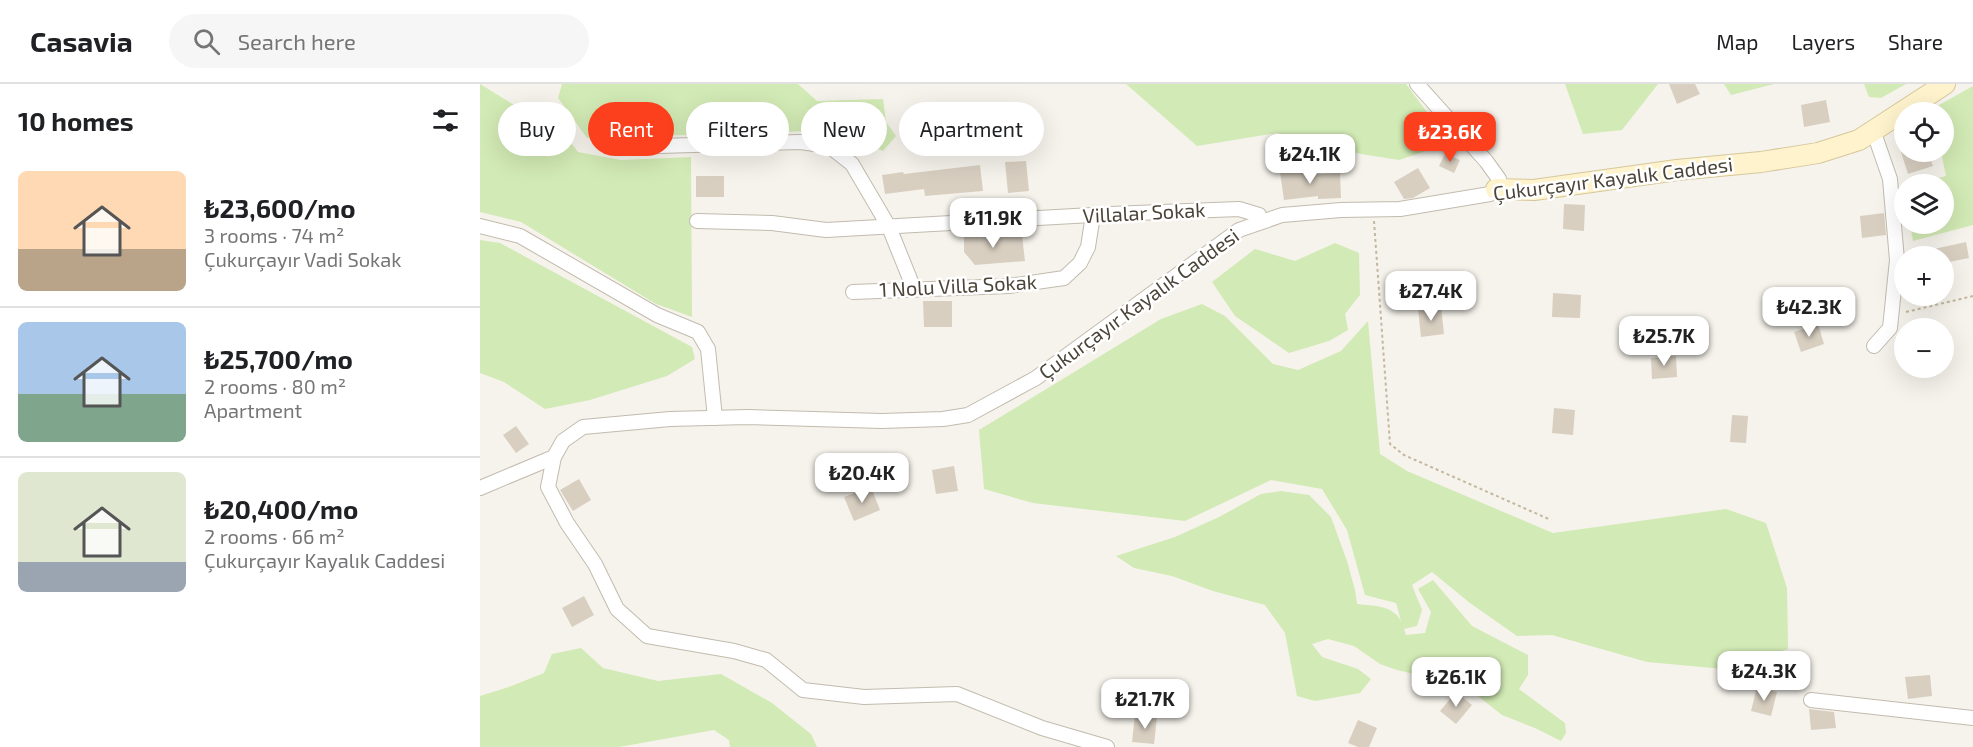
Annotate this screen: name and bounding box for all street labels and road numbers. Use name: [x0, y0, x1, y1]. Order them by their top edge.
street label: Çukurçayır Kayalık Caddesi: [1492, 151, 1734, 206]
street label: Villalar Sokak: [1082, 197, 1206, 227]
street label: Çukurçayır Kayalık Caddesi: [1034, 223, 1244, 385]
street label: 1 Nolu Villa Sokak: [879, 269, 1037, 301]

